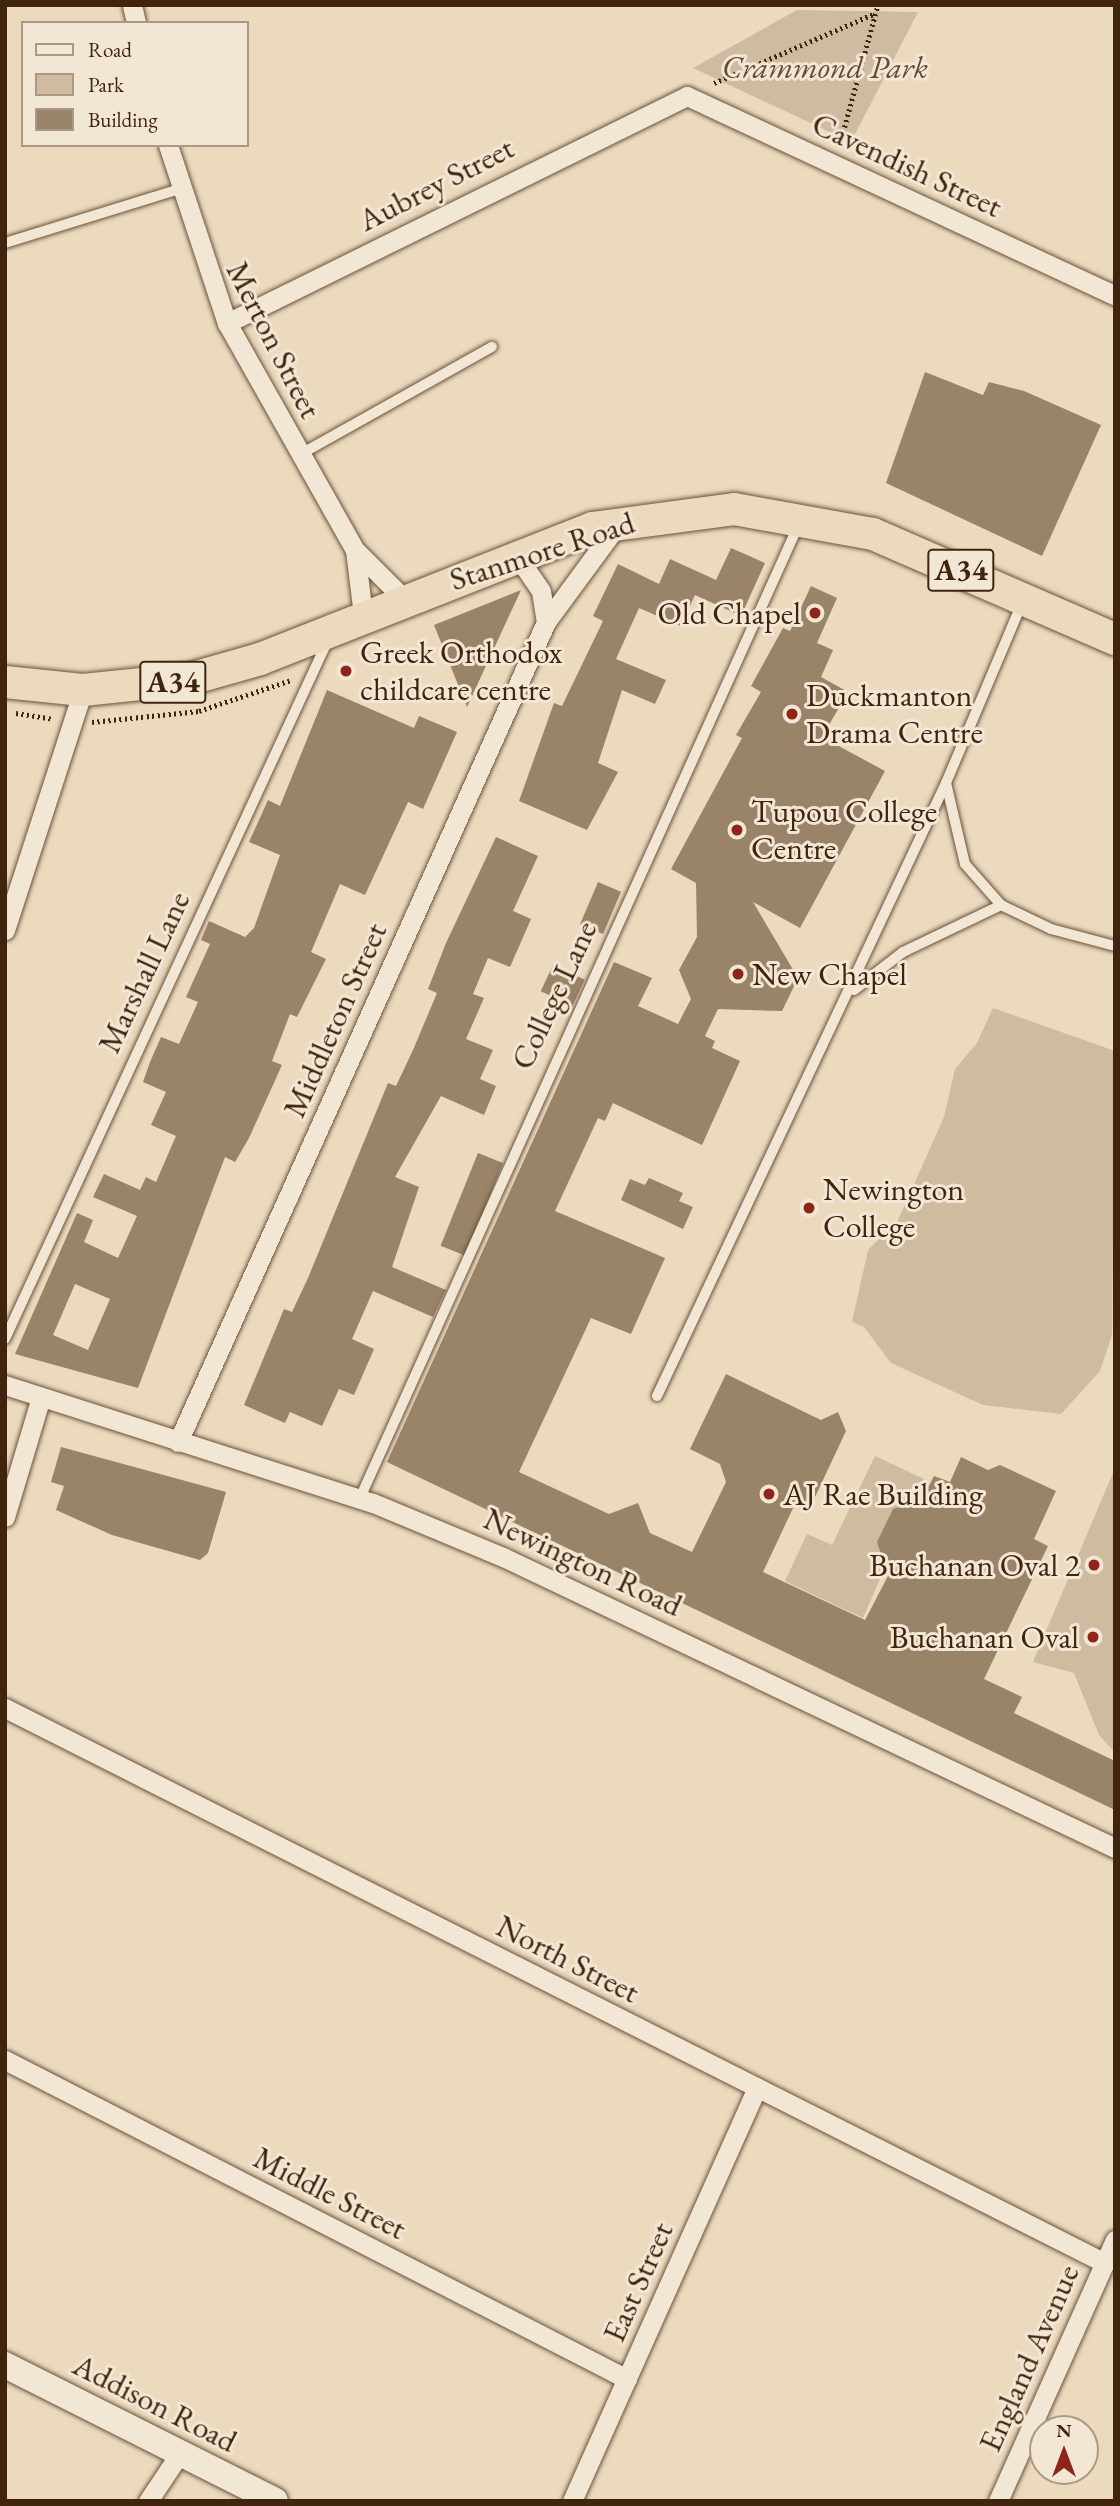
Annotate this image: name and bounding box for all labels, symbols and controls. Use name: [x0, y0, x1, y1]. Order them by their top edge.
legend: [21, 21, 248, 147]
text: Road: [88, 36, 132, 63]
park label: Crammond Park: [722, 48, 928, 86]
text: Park: [88, 71, 124, 98]
street label: Cavendish Street: [806, 104, 1008, 226]
text: Building: [88, 106, 158, 133]
street label: Aubrey Street: [352, 128, 520, 240]
street label: Merton Street: [218, 255, 330, 425]
street label: Stanmore Road: [445, 503, 639, 599]
road number: A34: [926, 544, 996, 596]
place label: Old Chapel: [658, 594, 801, 632]
marker: Old Chapel: [807, 605, 823, 621]
place label: Greek Orthodox childcare centre: [360, 634, 562, 709]
road number: A34: [138, 656, 208, 708]
marker: Greek Orthodox childcare centre: [338, 663, 354, 679]
place label: Duckmanton Drama Centre: [806, 677, 983, 752]
marker: Duckmanton Drama Centre: [784, 706, 800, 722]
place label: Tupou College Centre: [751, 793, 937, 868]
marker: Tupou College Centre: [729, 822, 745, 838]
street label: Marshall Lane: [90, 885, 198, 1059]
street label: College Lane: [503, 915, 605, 1075]
street label: Middleton Street: [275, 917, 395, 1123]
place label: New Chapel: [752, 955, 907, 993]
marker: New Chapel: [730, 966, 746, 982]
place label: Newington College: [823, 1171, 964, 1246]
marker: Newington College: [801, 1200, 817, 1216]
place label: AJ Rae Building: [783, 1475, 983, 1513]
marker: AJ Rae Building: [761, 1486, 777, 1502]
street label: Newington Road: [478, 1499, 688, 1625]
place label: Buchanan Oval 2: [869, 1546, 1080, 1584]
marker: Buchanan Oval 2: [1086, 1557, 1102, 1573]
place label: Buchanan Oval: [890, 1618, 1079, 1656]
marker: Buchanan Oval: [1085, 1629, 1101, 1645]
street label: North Street: [490, 1907, 646, 2011]
street label: Middle Street: [247, 2138, 413, 2248]
street label: East Street: [595, 2216, 681, 2348]
street label: England Avenue: [971, 2259, 1087, 2457]
street label: Addison Road: [67, 2345, 243, 2461]
north arrow: [1029, 2415, 1099, 2485]
text: N: [1056, 2418, 1072, 2443]

